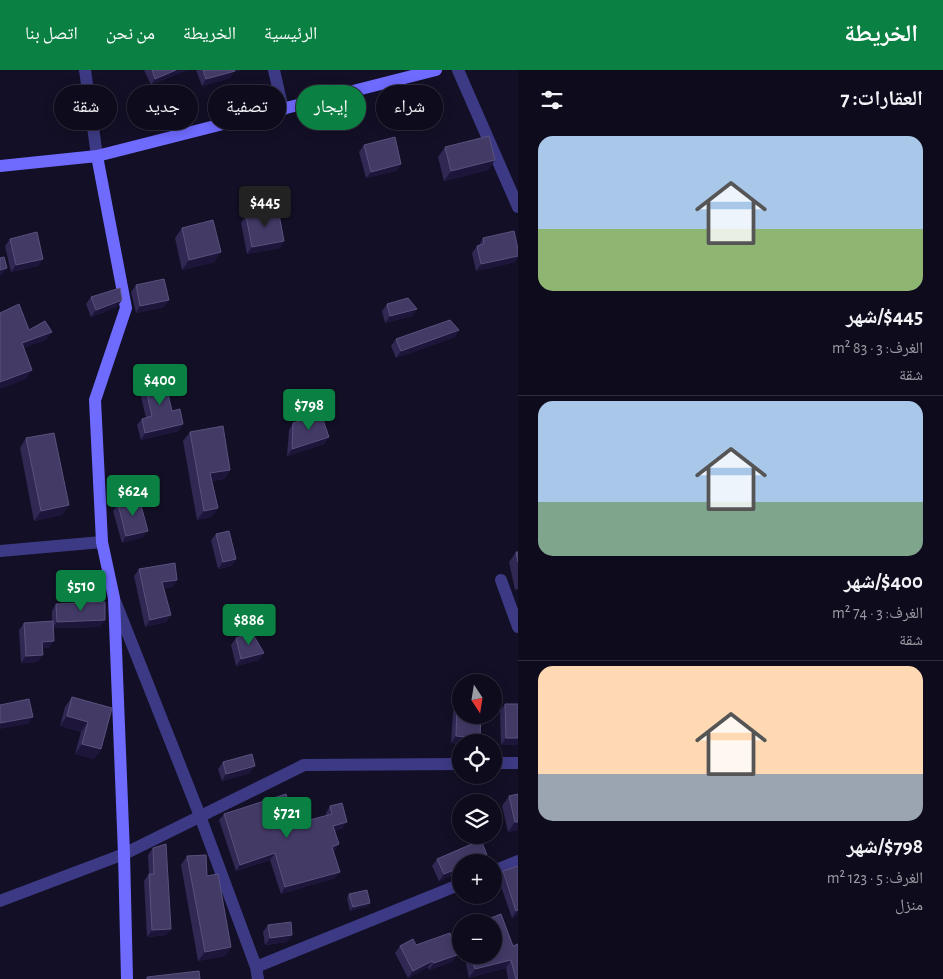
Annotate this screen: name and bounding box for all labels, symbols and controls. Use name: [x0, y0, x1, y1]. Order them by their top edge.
text: الخريطة: [844, 22, 918, 46]
text: اتصل بنا: [25, 25, 78, 43]
text: من نحن: [106, 25, 155, 43]
text: الخريطة: [183, 25, 236, 43]
text: الرئيسية: [264, 25, 317, 43]
chip: شقة: [54, 85, 117, 130]
chip: جديد: [127, 85, 198, 130]
chip: تصفية: [208, 85, 286, 130]
chip: إيجار: [296, 85, 366, 130]
chip: شراء: [376, 85, 443, 130]
icon: filters: [538, 86, 566, 114]
text: العقارات: 7: [841, 88, 923, 109]
icon: home: [686, 168, 776, 258]
pin: $445: [235, 186, 295, 228]
text: $445: [250, 194, 280, 210]
text: $445/شهر: [846, 306, 923, 327]
text: الغرف: 3 · 83 m²: [832, 340, 923, 356]
pin: $400: [130, 364, 190, 406]
text: شقة: [899, 367, 923, 383]
text: $400: [144, 372, 176, 388]
pin: $798: [279, 388, 339, 431]
text: $798: [294, 397, 324, 413]
icon: home: [686, 434, 776, 524]
pin: $624: [103, 474, 163, 517]
text: $624: [118, 483, 148, 499]
pin: $510: [51, 570, 111, 612]
text: $400/شهر: [844, 571, 923, 592]
text: $510: [67, 578, 95, 594]
pin: $886: [219, 604, 279, 646]
text: الغرف: 3 · 74 m²: [832, 605, 923, 621]
text: $886: [234, 612, 264, 628]
text: شقة: [899, 632, 923, 648]
north arrow: [452, 674, 502, 724]
map controls: [452, 674, 502, 964]
icon: home: [686, 699, 776, 789]
button: locate: [452, 734, 502, 784]
button: layers: [452, 794, 502, 844]
pin: $721: [257, 796, 317, 839]
text: $721: [273, 805, 301, 821]
text: $798/شهر: [847, 836, 923, 857]
button: +: [452, 854, 502, 904]
text: الغرف: 5 · 123 m²: [827, 870, 923, 886]
text: منزل: [895, 897, 923, 913]
button: −: [452, 914, 502, 964]

